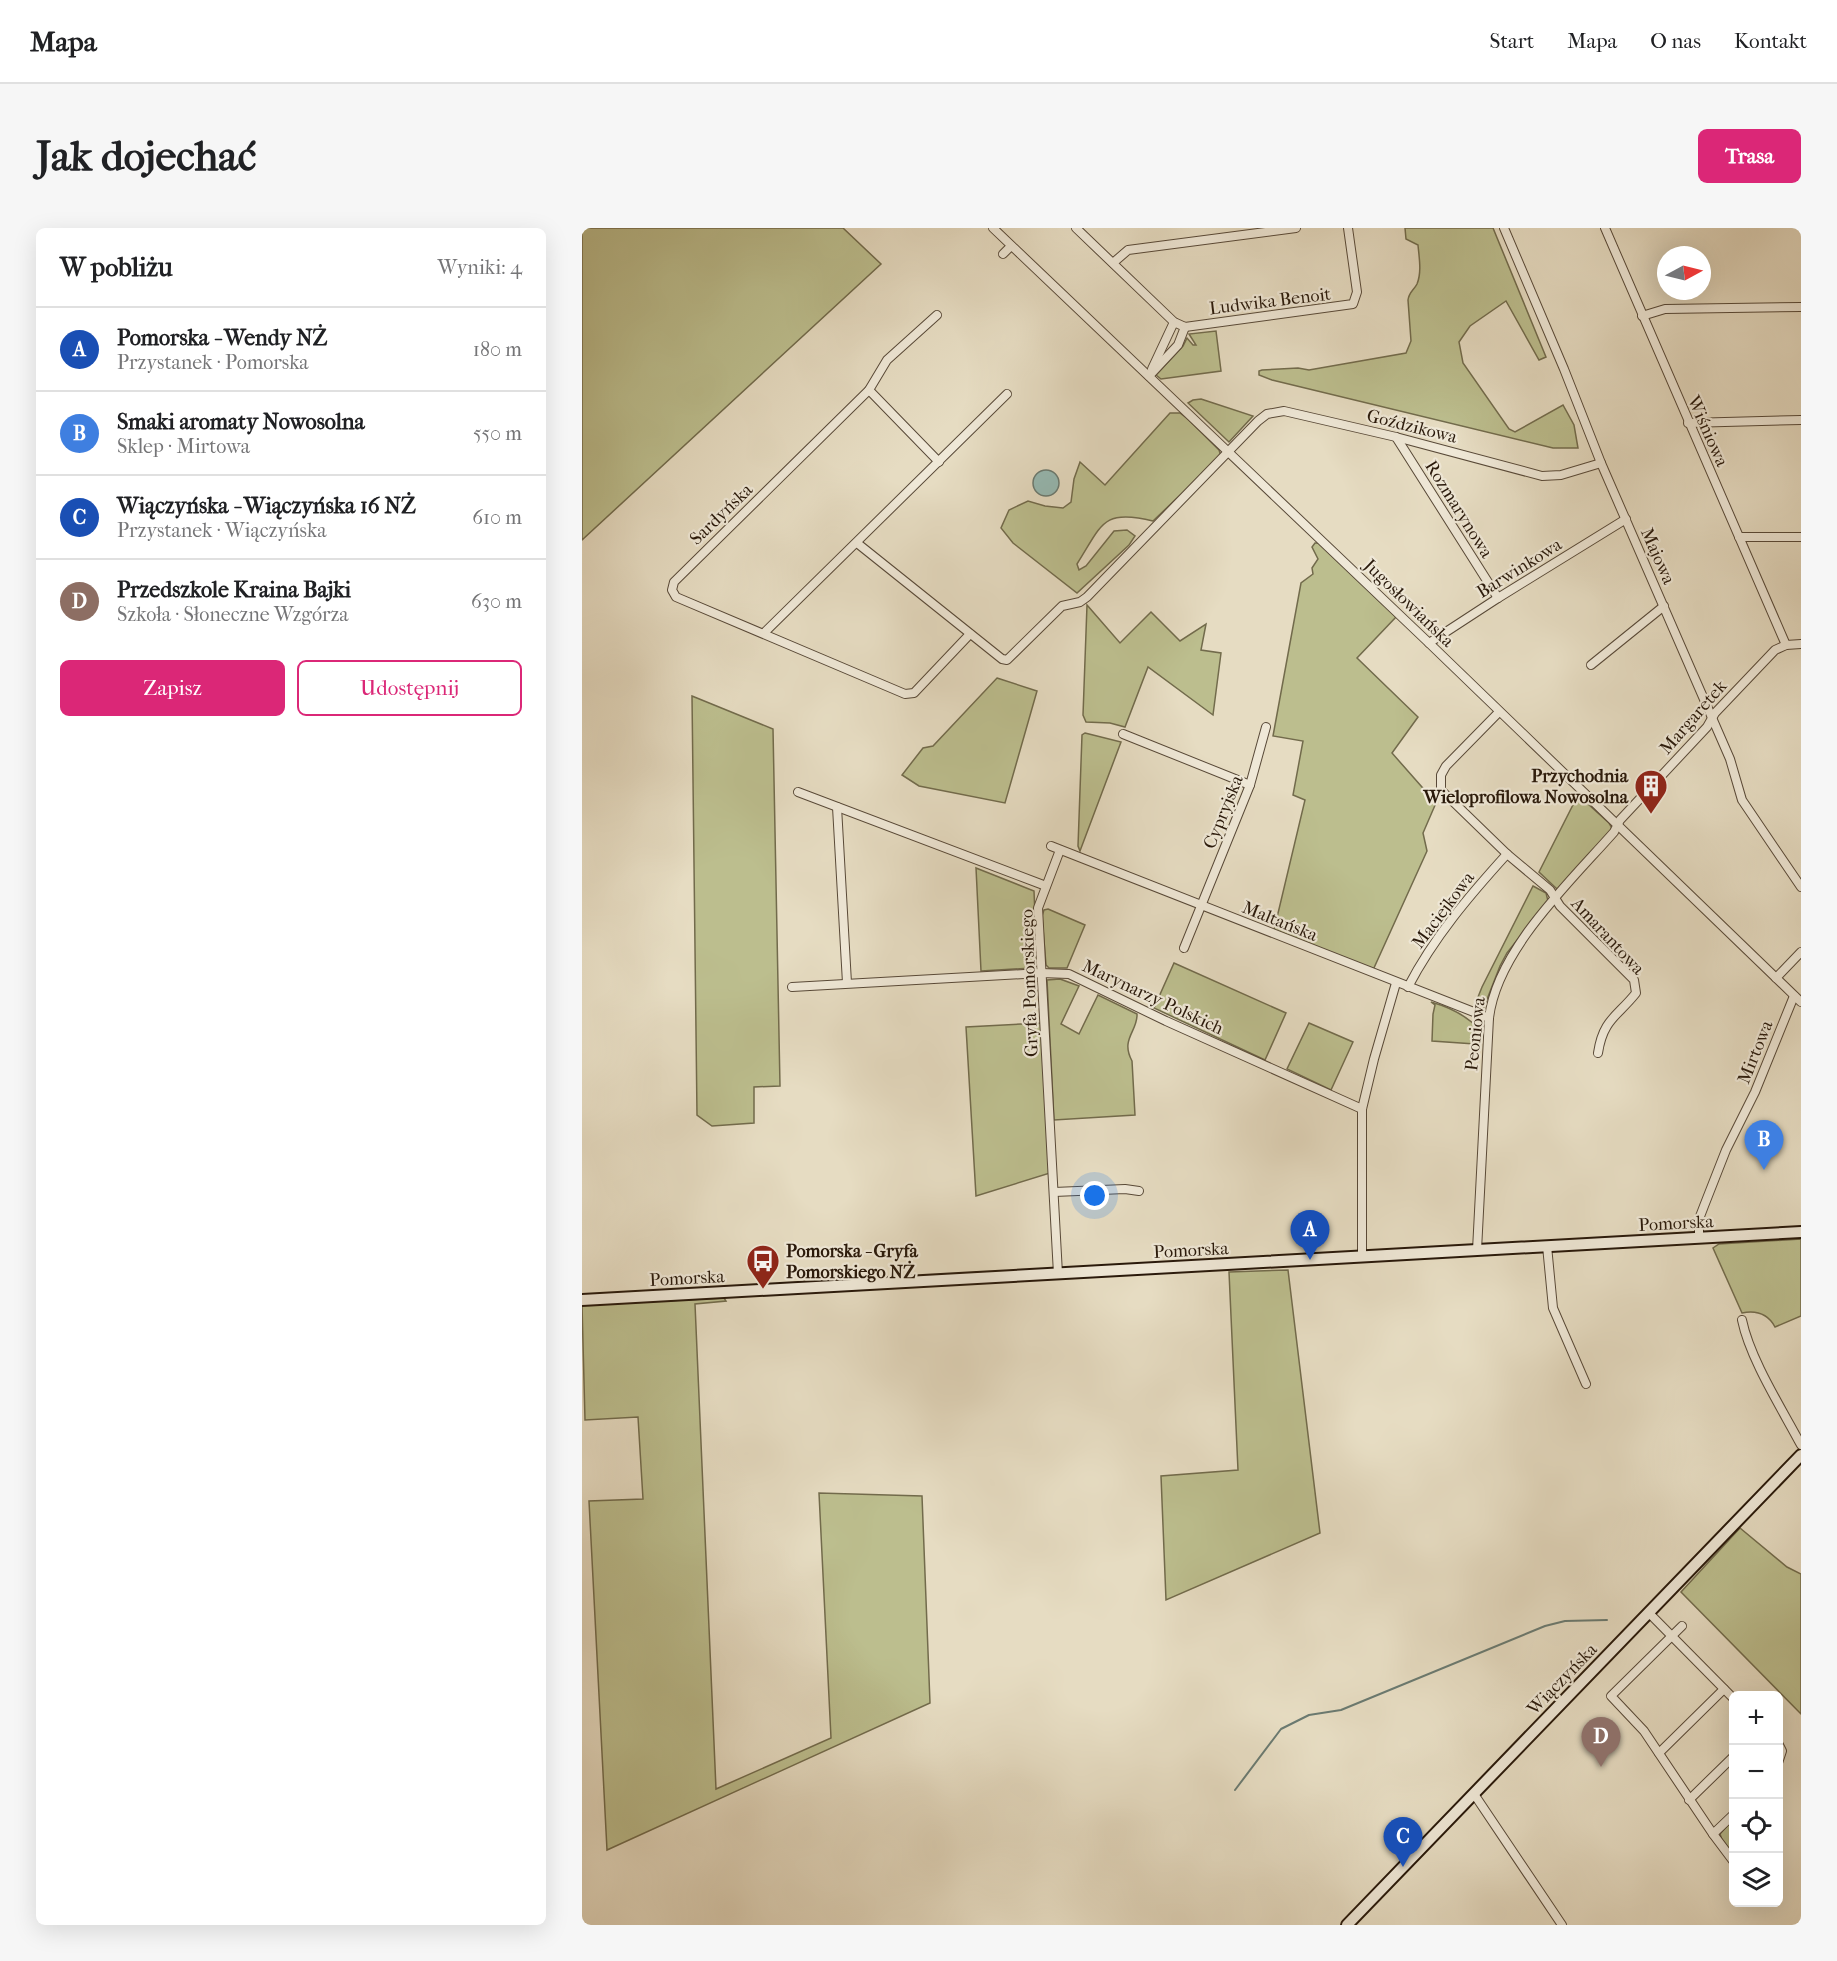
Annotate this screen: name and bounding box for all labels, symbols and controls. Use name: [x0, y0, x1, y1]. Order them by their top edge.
text: Mapa: [30, 25, 97, 58]
text: Start: [1490, 29, 1534, 53]
text: Mapa: [1567, 29, 1617, 53]
text: O nas: [1650, 29, 1701, 53]
text: Kontakt: [1734, 29, 1807, 53]
button: Trasa: [1698, 129, 1801, 183]
text: Jak dojechać: [36, 132, 256, 181]
north arrow: [1657, 246, 1711, 300]
text: W pobliżu: [60, 252, 173, 283]
text: Wyniki: 4: [438, 256, 522, 279]
street label: Ludwika Benoit: [1208, 284, 1333, 319]
text: Pomorska - Wendy NŻ: [117, 325, 328, 351]
text: A: [73, 338, 86, 361]
text: 180 m: [473, 338, 522, 361]
text: Przystanek · Pomorska: [117, 351, 309, 374]
street label: Wiśniowa: [1682, 392, 1733, 471]
street label: Goździkowa: [1365, 405, 1460, 448]
text: Smaki aromaty Nowosolna: [117, 409, 365, 435]
text: B: [73, 422, 86, 445]
text: 550 m: [473, 422, 522, 445]
text: Sklep · Mirtowa: [117, 435, 250, 458]
street label: Rozmarynowa: [1420, 457, 1497, 562]
street label: Sardyńska: [686, 479, 757, 549]
text: Wiączyńska - Wiączyńska 16 NŻ: [117, 493, 416, 519]
text: C: [73, 506, 86, 529]
text: 610 m: [472, 506, 522, 529]
text: Przystanek · Wiączyńska: [117, 519, 326, 542]
street label: Majowa: [1636, 525, 1680, 588]
street label: Barwinkowa: [1473, 534, 1566, 603]
street label: Jugosłowiańska: [1358, 554, 1459, 652]
text: Przedszkole Kraina Bajki: [117, 577, 351, 603]
text: D: [72, 590, 87, 613]
text: 630 m: [471, 590, 522, 613]
text: Szkoła · Słoneczne Wzgórza: [117, 603, 349, 626]
button: Zapisz: [60, 660, 285, 716]
button: Udostępnij: [297, 660, 522, 716]
street label: Margaretek: [1655, 675, 1732, 759]
place label: Przychodnia Wieloprofilowa Nowosolna: [1422, 766, 1629, 808]
building icon: Przychodnia Wieloprofilowa Nowosolna: [1633, 768, 1669, 815]
street label: Cypryjska: [1199, 772, 1248, 852]
street label: Maciejkowa: [1408, 867, 1479, 953]
street label: Amarantowa: [1566, 893, 1649, 980]
street label: Maltańska: [1239, 897, 1321, 946]
street label: Gryfa Pomorskiego: [1016, 909, 1043, 1057]
street label: Marynarzy Polskich: [1079, 956, 1227, 1039]
street label: Peoniowa: [1461, 995, 1490, 1072]
street label: Mirtowa: [1733, 1017, 1778, 1087]
pin: B: [1744, 1120, 1784, 1170]
your location: [1080, 1181, 1109, 1210]
pin: A: [1290, 1210, 1330, 1260]
street label: Pomorska: [1638, 1211, 1715, 1236]
street label: Pomorska: [1153, 1238, 1230, 1263]
place label: Pomorska - Gryfa Pomorskiego NŻ: [786, 1241, 919, 1283]
bus stop icon: Pomorska - Gryfa Pomorskiego NŻ: [745, 1243, 781, 1290]
street label: Pomorska: [649, 1266, 726, 1291]
street label: Wiączyńska: [1522, 1639, 1602, 1720]
map controls: [1729, 1691, 1783, 1907]
button: +: [1729, 1691, 1783, 1745]
pin: D: [1582, 1718, 1620, 1767]
button: −: [1729, 1745, 1783, 1799]
button: locate: [1729, 1799, 1783, 1853]
pin: C: [1384, 1818, 1422, 1867]
button: layers: [1729, 1853, 1783, 1907]

